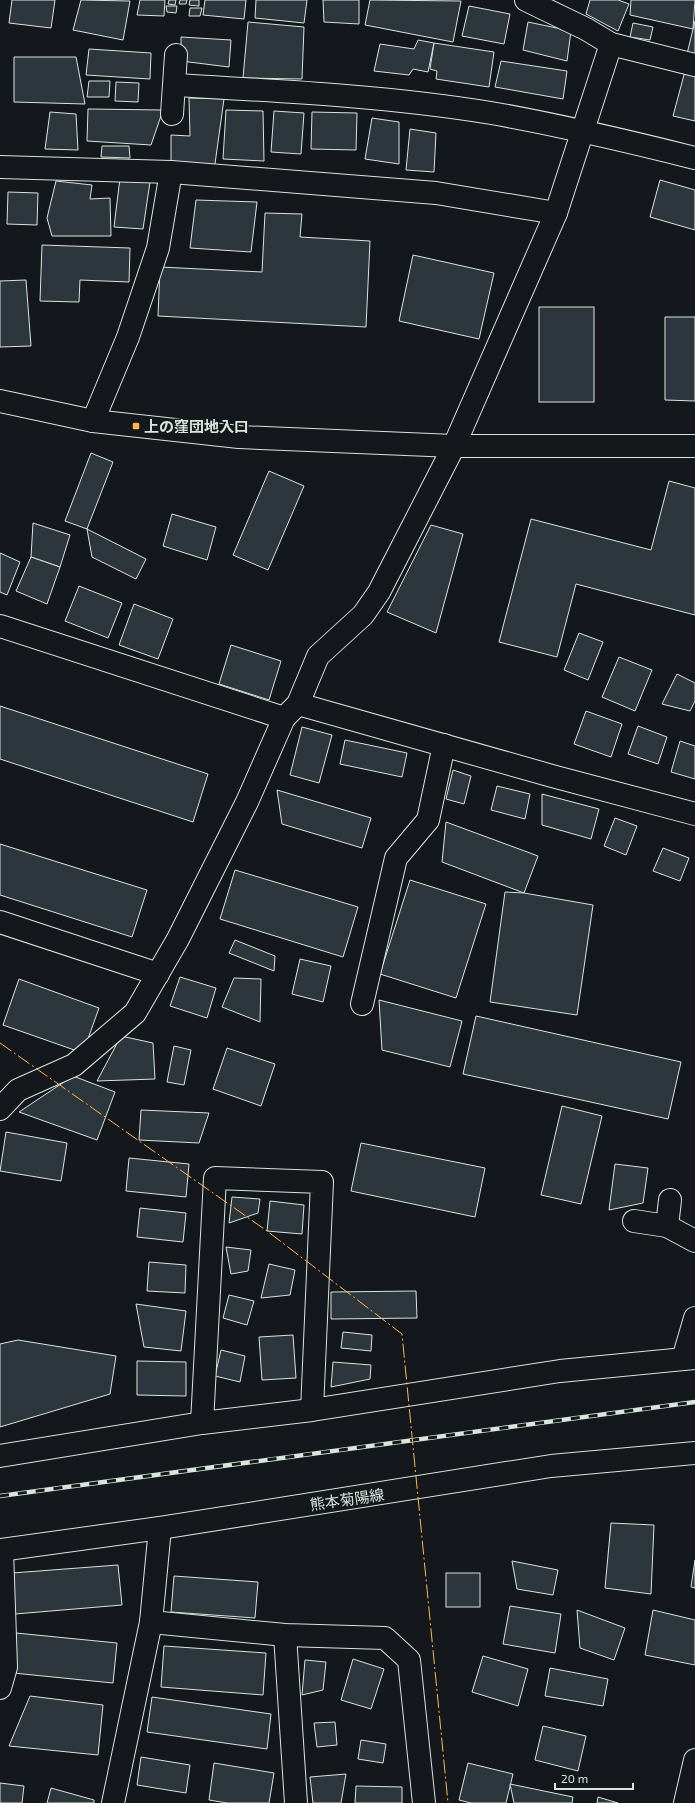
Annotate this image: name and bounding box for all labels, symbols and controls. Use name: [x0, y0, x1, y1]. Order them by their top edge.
place label: 上の窪団地入口: [144, 417, 249, 435]
marker: 上の窪団地入口: [131, 421, 141, 431]
street label: 熊本菊陽線: [309, 1485, 385, 1513]
scale bar: [555, 1765, 633, 1791]
text: 20 m: [561, 1771, 588, 1785]

